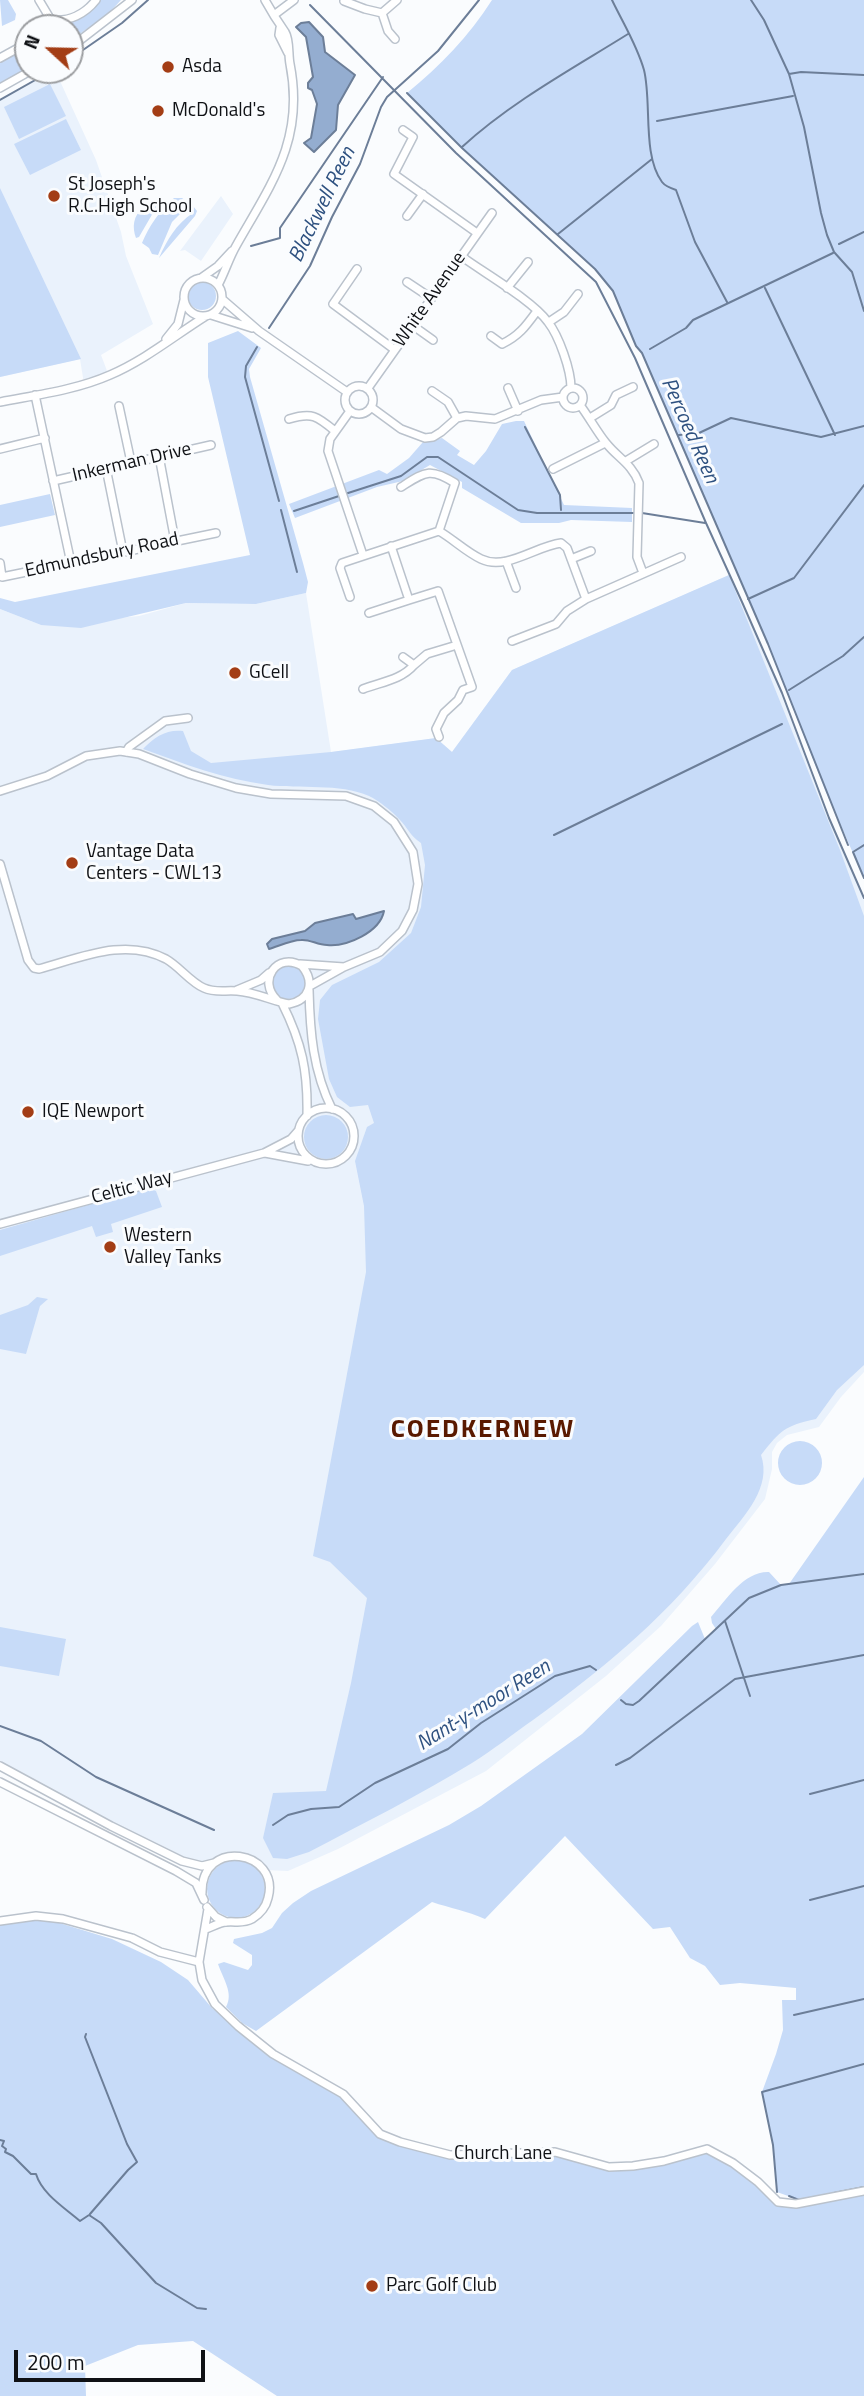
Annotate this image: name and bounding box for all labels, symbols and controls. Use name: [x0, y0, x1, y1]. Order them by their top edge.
north arrow: [14, 14, 84, 84]
text: N: [15, 30, 47, 53]
place label: Asda: [182, 56, 222, 78]
marker: Asda: [160, 59, 176, 75]
place label: McDonald's: [172, 100, 265, 122]
marker: McDonald's: [150, 103, 166, 119]
water label: Blackwell Reen: [284, 143, 362, 267]
place label: St Joseph's R.C.High School: [68, 174, 192, 218]
marker: St Joseph's R.C.High School: [46, 188, 62, 204]
street label: White Avenue: [389, 248, 471, 352]
water label: Percoed Reen: [655, 374, 723, 488]
street label: Inkerman Drive: [70, 438, 194, 488]
street label: Edmundsbury Road: [23, 529, 181, 583]
place label: GCell: [249, 662, 289, 684]
marker: GCell: [227, 665, 243, 681]
place label: Vantage Data Centers - CWL13: [86, 841, 222, 885]
marker: Vantage Data Centers - CWL13: [64, 855, 80, 871]
place label: IQE Newport: [42, 1101, 144, 1123]
marker: IQE Newport: [20, 1104, 36, 1120]
street label: Celtic Way: [89, 1166, 175, 1210]
place label: Western Valley Tanks: [124, 1225, 222, 1269]
marker: Western Valley Tanks: [102, 1239, 118, 1255]
district label: COEDKERNEW: [392, 1415, 574, 1447]
water label: Nant-y-moor Reen: [413, 1655, 555, 1757]
street label: Church Lane: [454, 2143, 552, 2165]
place label: Parc Golf Club: [386, 2275, 497, 2297]
marker: Parc Golf Club: [364, 2278, 380, 2294]
scale bar: [18, 2336, 208, 2380]
text: 200 m: [27, 2346, 84, 2378]

